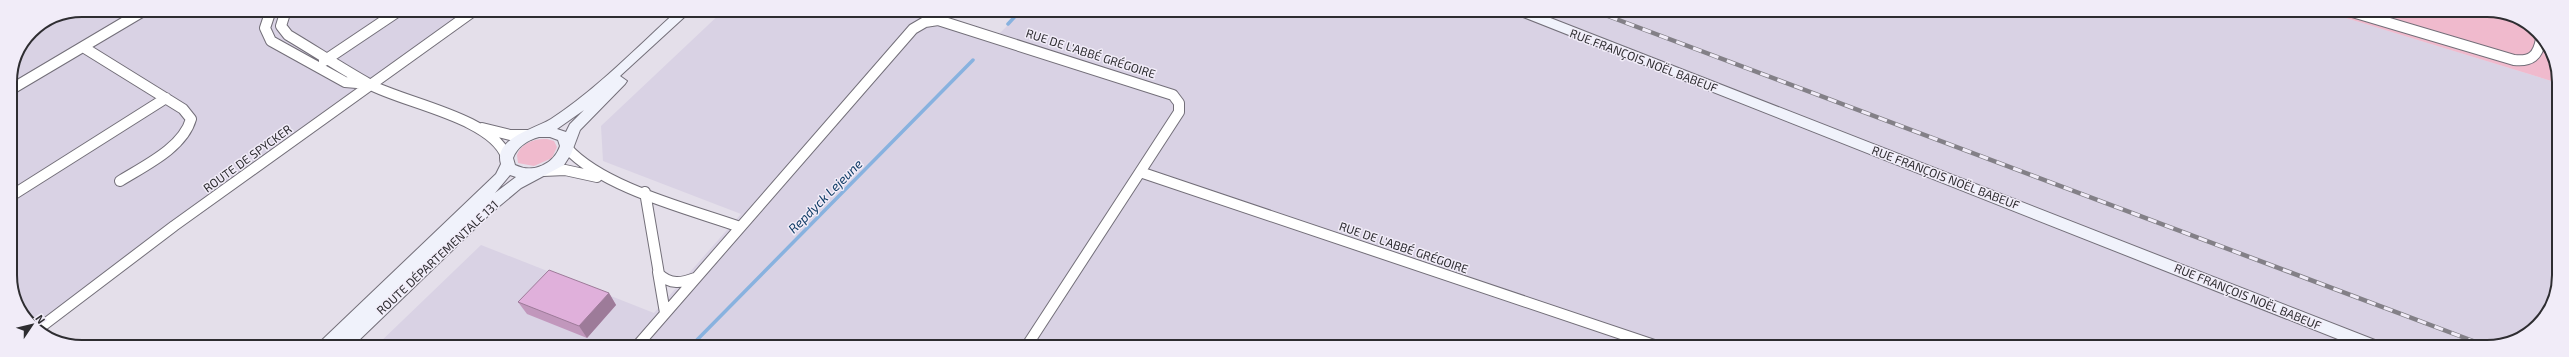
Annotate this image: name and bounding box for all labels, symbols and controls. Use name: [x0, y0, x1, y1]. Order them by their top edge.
street label: RUE DE L'ABBÉ GRÉGOIRE: [1024, 25, 1158, 81]
street label: RUE FRANÇOIS NOËL BABEUF: [1568, 25, 1720, 96]
street label: ROUTE DE SPYCKER: [200, 121, 294, 195]
street label: RUE FRANÇOIS NOËL BABEUF: [1870, 142, 2022, 213]
water label: Repdyck Lejeune: [785, 156, 865, 236]
street label: ROUTE DÉPARTEMENTALE 131: [373, 197, 501, 317]
street label: RUE DE L'ABBÉ GRÉGOIRE: [1338, 218, 1471, 276]
street label: RUE FRANÇOIS NOËL BABEUF: [2172, 260, 2324, 333]
north arrow: [12, 305, 52, 345]
text: N: [33, 312, 48, 326]

